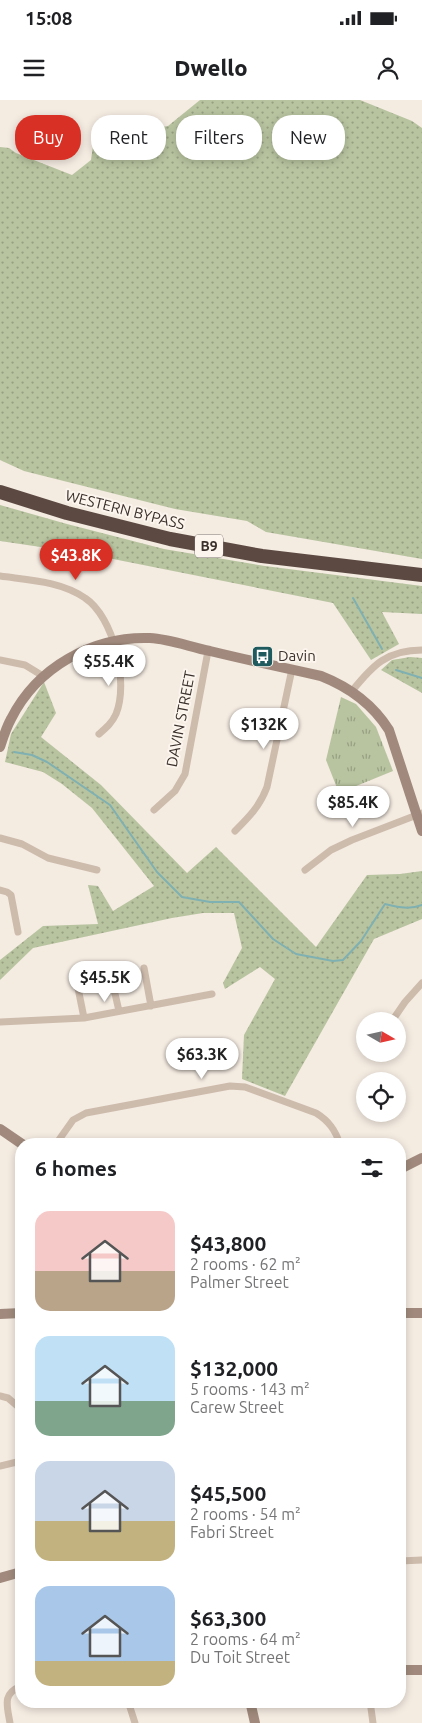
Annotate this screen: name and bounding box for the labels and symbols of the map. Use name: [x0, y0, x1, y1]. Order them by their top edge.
street label: WESTERN BYPASS: [64, 486, 187, 533]
road number: B9: [195, 534, 223, 558]
pin: $43.8K: [35, 538, 117, 581]
pin: $55.4K: [68, 644, 150, 687]
bus stop icon: Davin: [250, 644, 274, 668]
place label: Davin: [278, 647, 316, 664]
street label: DAVIN STREET: [163, 669, 198, 768]
pin: $132K: [229, 708, 299, 750]
pin: $85.4K: [312, 786, 394, 828]
pin: $45.5K: [64, 960, 146, 1003]
north arrow: [356, 1012, 406, 1062]
pin: $63.3K: [161, 1038, 243, 1080]

